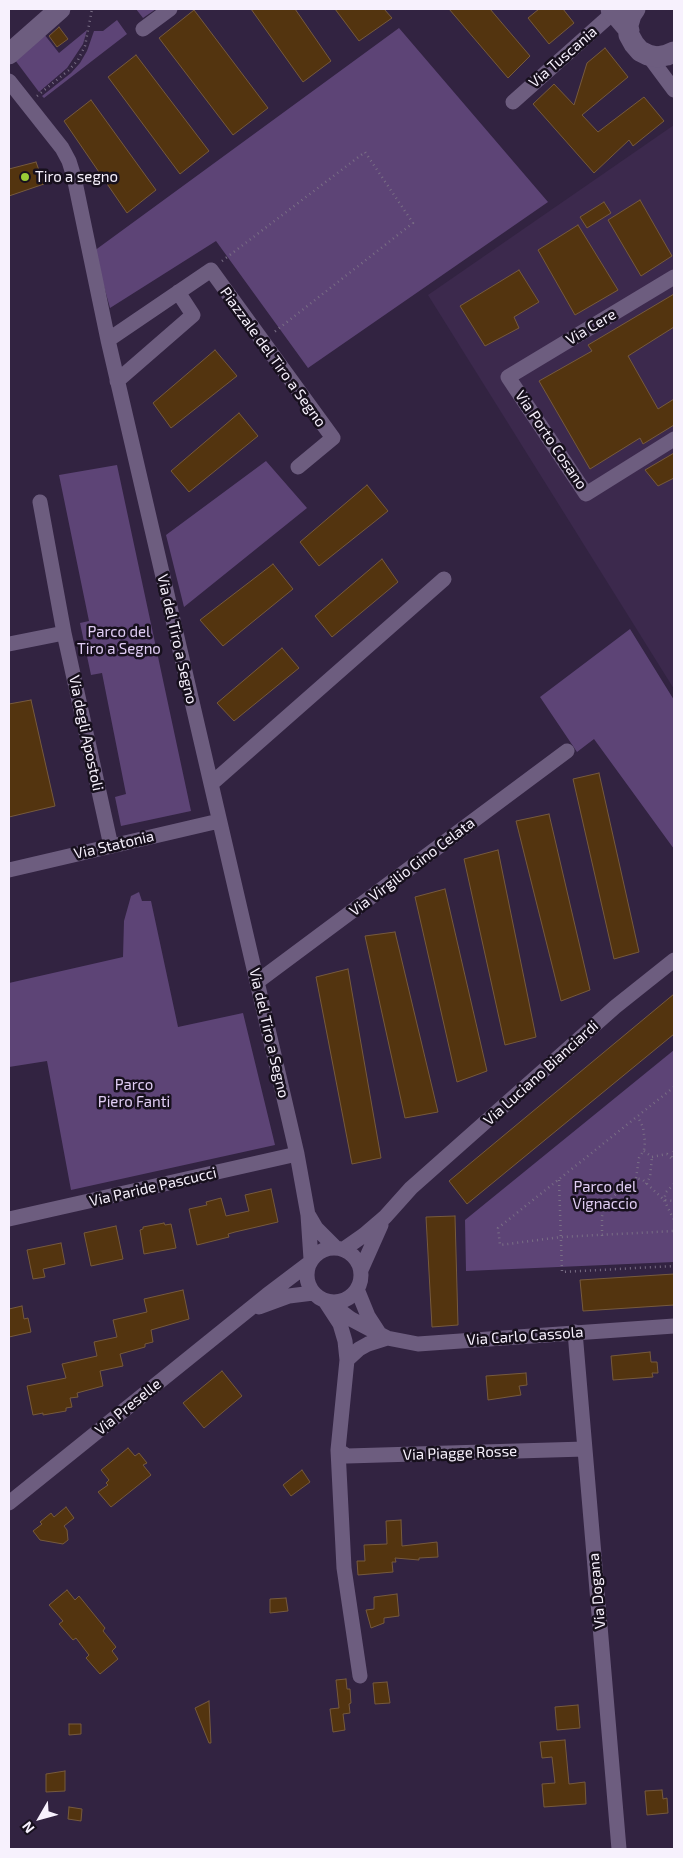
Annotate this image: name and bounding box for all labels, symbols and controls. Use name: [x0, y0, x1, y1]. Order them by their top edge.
street label: Via Tuscania: [525, 23, 601, 91]
place label: Tiro a segno: [35, 168, 118, 186]
marker: Tiro a segno: [19, 171, 31, 183]
street label: Piazzale del Tiro a Segno: [216, 284, 330, 430]
street label: Via Cere: [563, 305, 619, 349]
street label: Via Porto Cosano: [511, 387, 591, 493]
street label: Via del Tiro a Segno: [153, 572, 201, 706]
park label: Parco del Tiro a Segno: [77, 623, 161, 658]
street label: Via degli Apostoli: [65, 674, 107, 792]
street label: Via Virgilio Gino Celata: [346, 814, 478, 920]
street label: Via Statonia: [72, 827, 156, 863]
street label: Via del Tiro a Segno: [245, 966, 293, 1100]
street label: Via Luciano Bianciardi: [480, 1017, 602, 1129]
park label: Parco Piero Fanti: [98, 1076, 170, 1111]
street label: Via Paride Pascucci: [88, 1164, 218, 1210]
park label: Parco del Vignaccio: [573, 1178, 637, 1213]
street label: Via Carlo Cassola: [466, 1323, 584, 1349]
street label: Via Preselle: [91, 1375, 165, 1439]
street label: Via Piagge Rosse: [403, 1442, 517, 1464]
street label: Via Dogana: [585, 1552, 609, 1630]
north arrow: [15, 1793, 65, 1843]
text: N: [18, 1818, 38, 1837]

